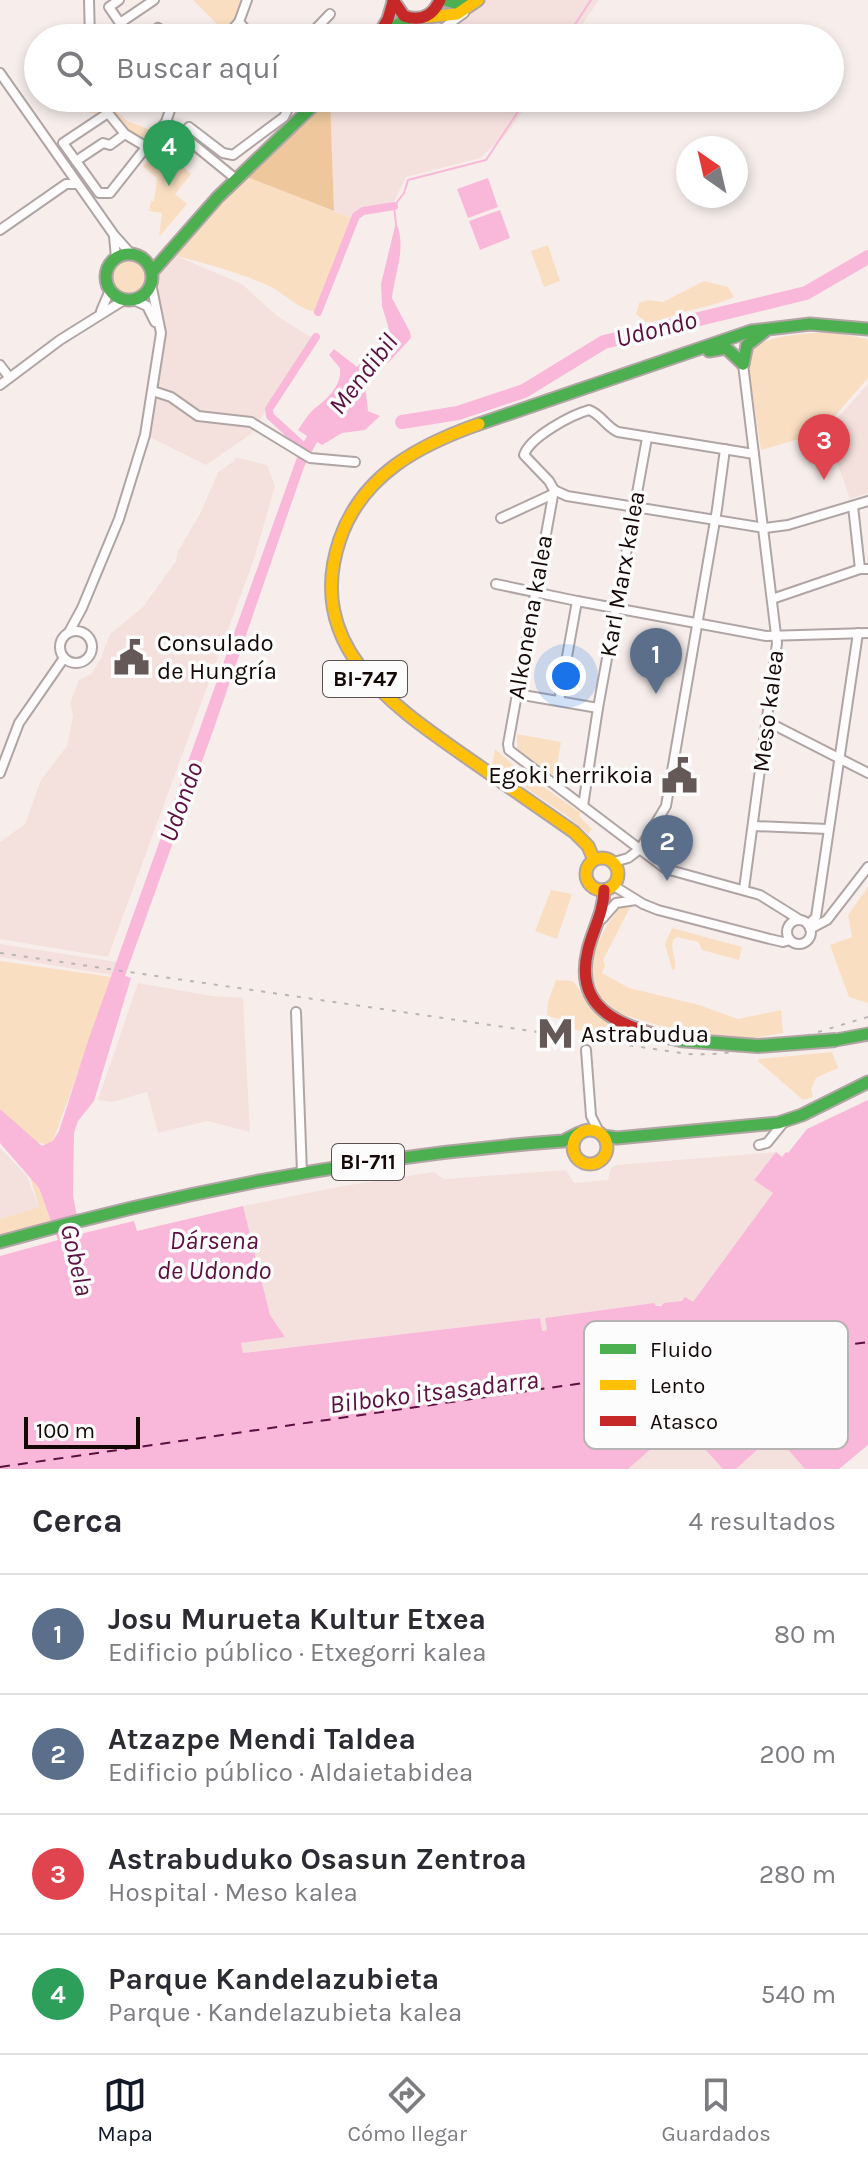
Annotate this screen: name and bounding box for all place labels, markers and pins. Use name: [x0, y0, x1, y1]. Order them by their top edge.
pin: 4: [143, 120, 195, 186]
pin: 3: [798, 414, 850, 480]
pin: 1: [630, 628, 682, 694]
place label: Consulado de Hungría: [157, 629, 277, 685]
public building icon: Consulado de Hungría: [112, 638, 150, 676]
public building icon: Egoki herrikoia: [660, 756, 698, 794]
place label: Egoki herrikoia: [488, 761, 653, 789]
pin: 2: [641, 815, 693, 881]
metro station icon: Astrabudua: [536, 1015, 574, 1053]
place label: Astrabudua: [581, 1020, 709, 1048]

